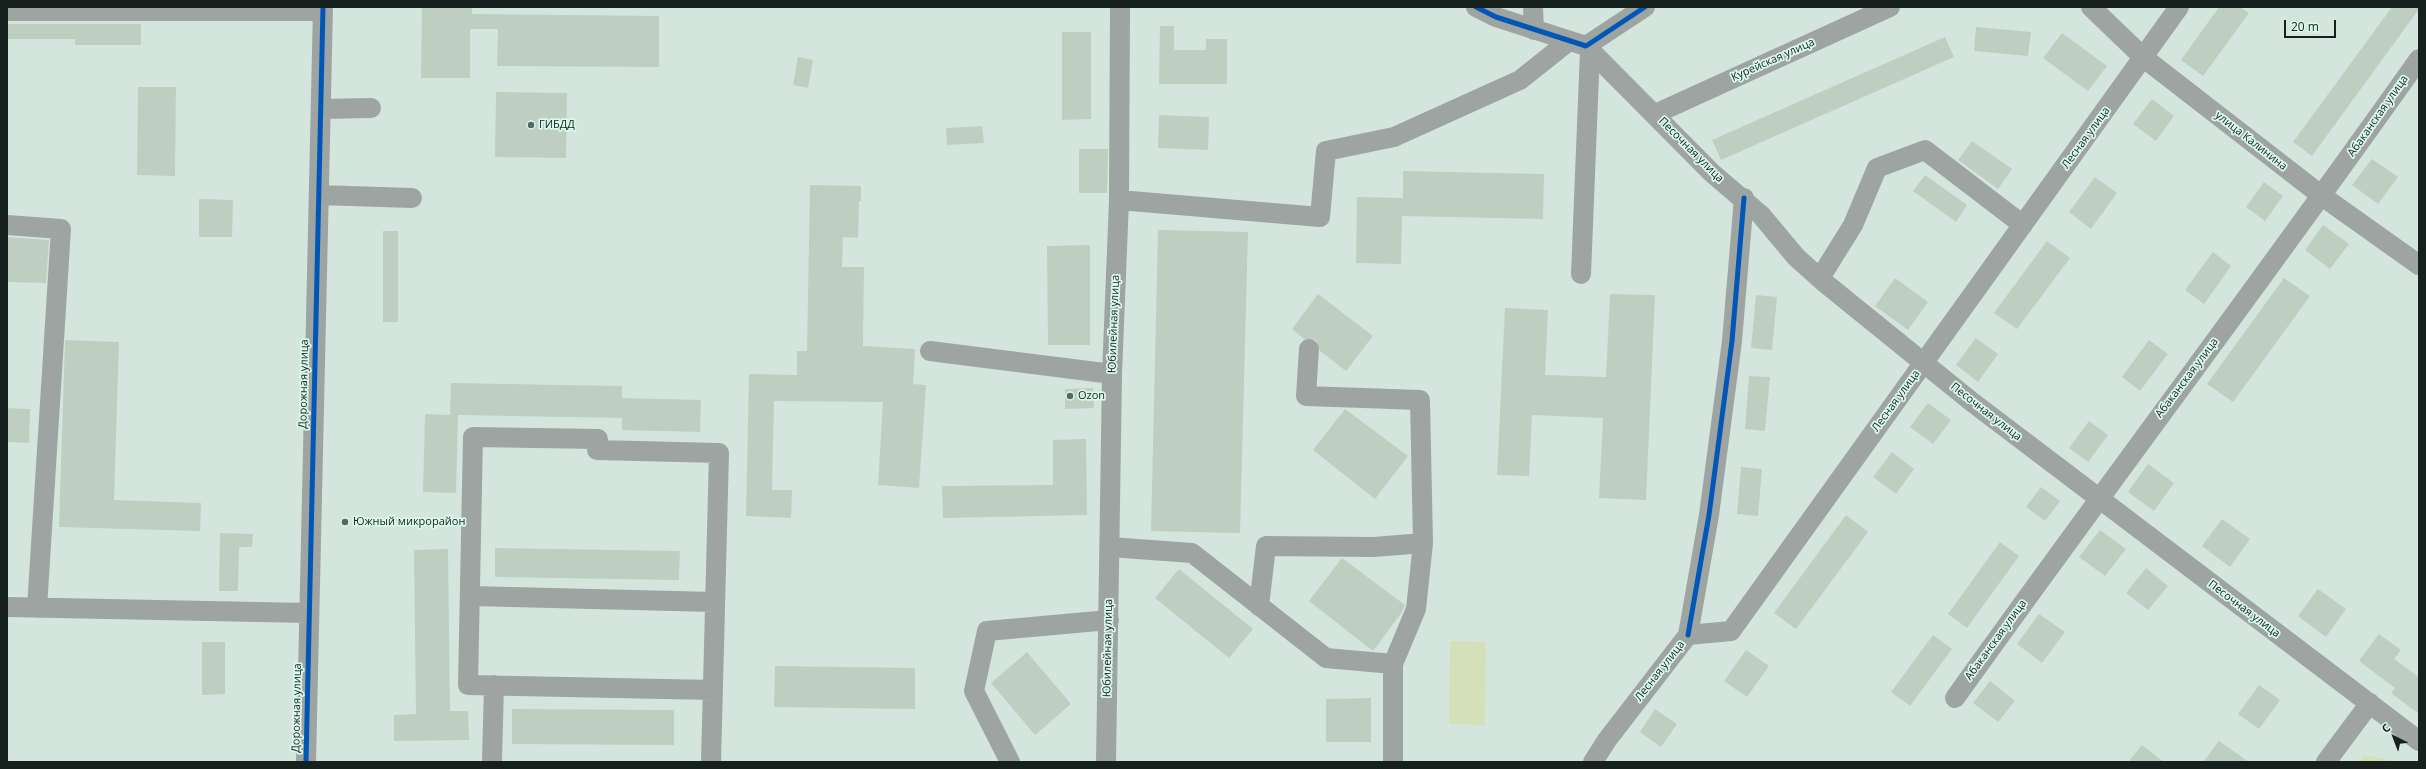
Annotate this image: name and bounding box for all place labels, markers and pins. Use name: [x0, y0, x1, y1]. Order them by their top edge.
place label: ГИБДД: [539, 118, 575, 132]
marker: ГИБДД: [526, 120, 536, 130]
place label: Ozon: [1078, 389, 1105, 403]
marker: Ozon: [1065, 391, 1075, 401]
place label: Южный микрорайон: [353, 515, 465, 529]
marker: Южный микрорайон: [340, 517, 350, 527]

